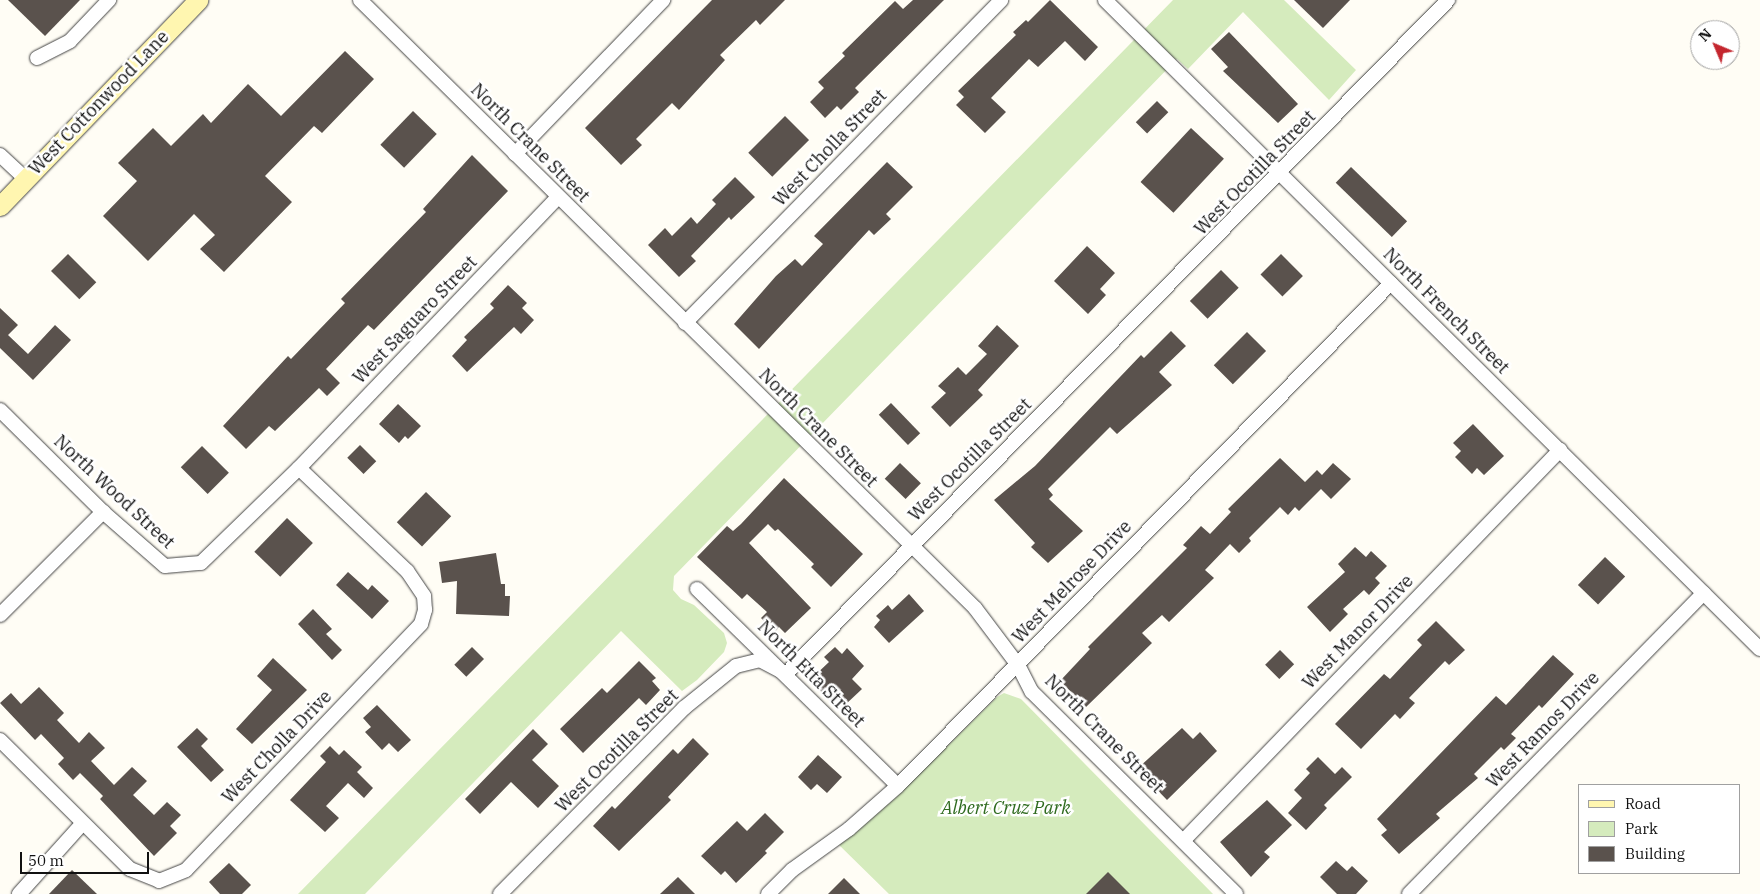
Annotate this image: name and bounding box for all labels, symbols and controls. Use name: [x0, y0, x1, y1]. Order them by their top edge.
north arrow: [1690, 20, 1740, 70]
text: N: [1695, 25, 1715, 45]
street label: West Cottonwood Lane: [24, 26, 174, 180]
street label: North Crane Street: [466, 79, 594, 207]
street label: West Cholla Street: [769, 85, 891, 211]
street label: West Ocotilla Street: [1190, 106, 1320, 240]
street label: North French Street: [1379, 244, 1513, 378]
street label: West Saguaro Street: [348, 252, 482, 388]
street label: North Crane Street: [754, 364, 882, 492]
street label: West Ocotilla Street: [904, 394, 1036, 526]
street label: North Wood Street: [49, 431, 179, 553]
street label: West Melrose Drive: [1008, 516, 1136, 648]
street label: West Manor Drive: [1298, 570, 1418, 694]
street label: North Etta Street: [753, 616, 869, 732]
street label: West Ramos Drive: [1482, 667, 1604, 793]
street label: North Crane Street: [1040, 670, 1168, 798]
street label: West Ocotilla Street: [551, 685, 683, 817]
street label: West Cholla Drive: [218, 686, 336, 808]
legend: [1578, 784, 1740, 874]
text: Road: [1625, 794, 1661, 813]
park label: Albert Cruz Park: [941, 797, 1071, 819]
text: Park: [1625, 819, 1658, 838]
scale bar: [22, 842, 151, 874]
text: Building: [1625, 844, 1685, 863]
text: 50 m: [28, 851, 64, 870]

